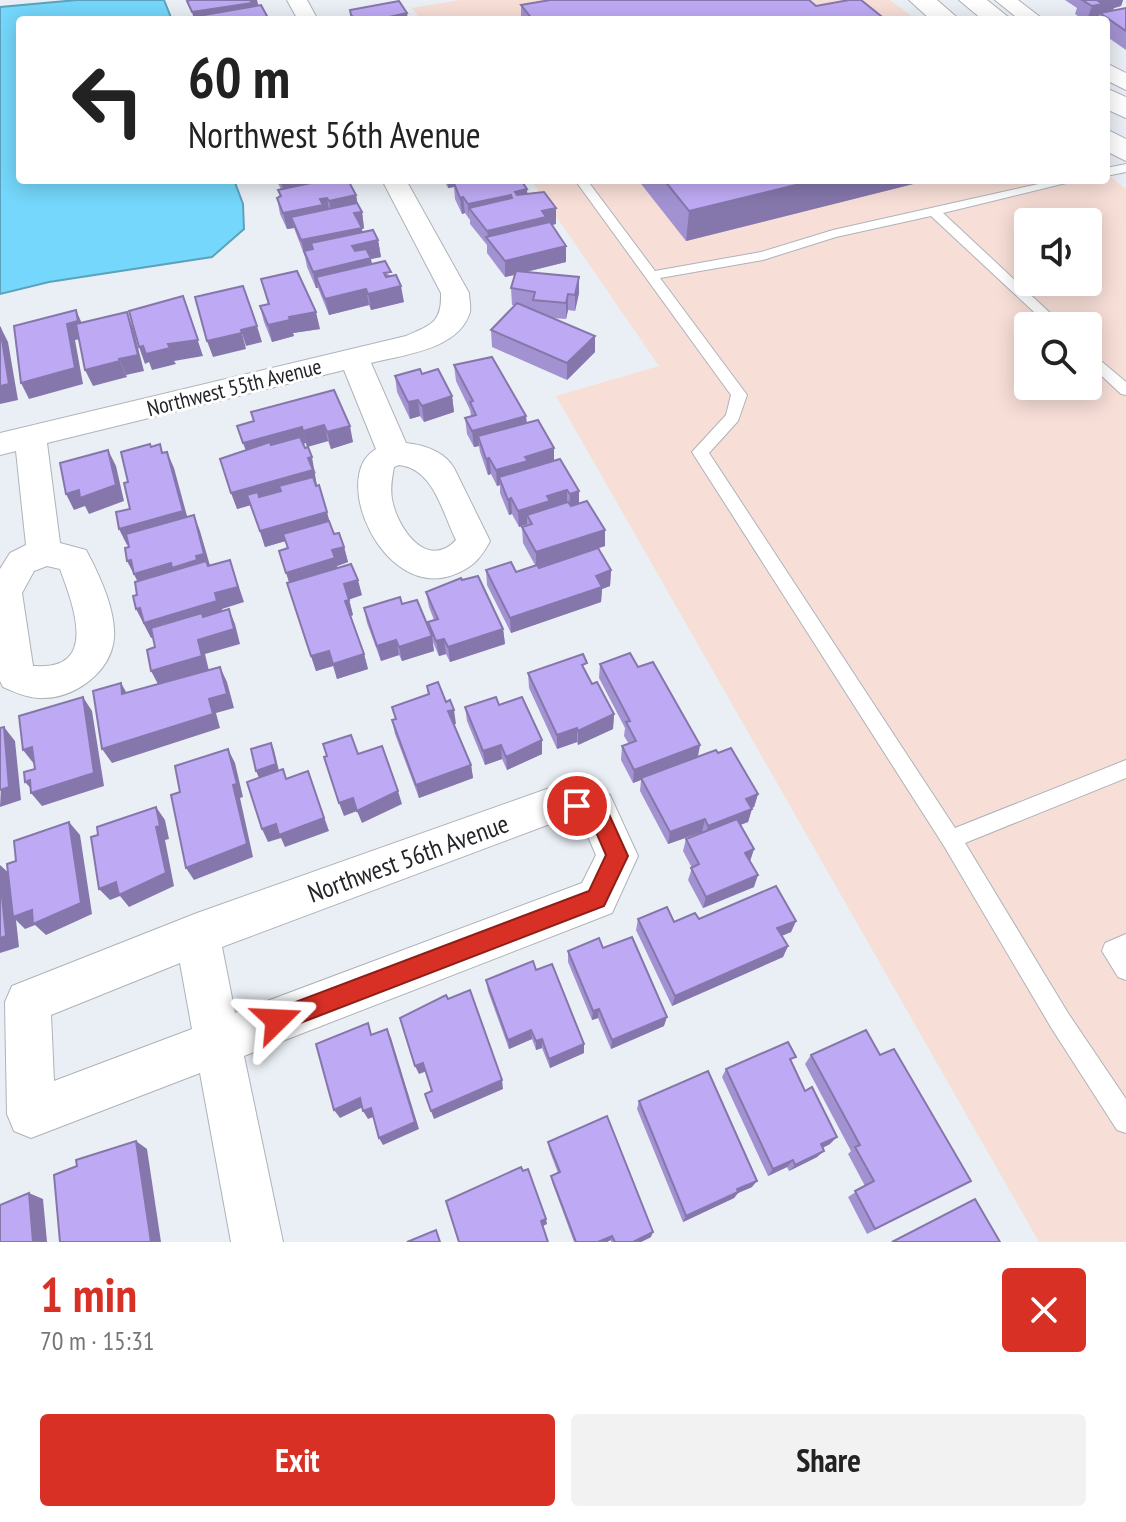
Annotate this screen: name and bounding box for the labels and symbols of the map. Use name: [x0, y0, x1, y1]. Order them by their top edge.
street label: Northwest 55th Avenue: [144, 352, 324, 422]
pin: [543, 772, 611, 840]
street label: Northwest 56th Avenue: [303, 806, 513, 910]
position arrow: [235, 978, 319, 1062]

